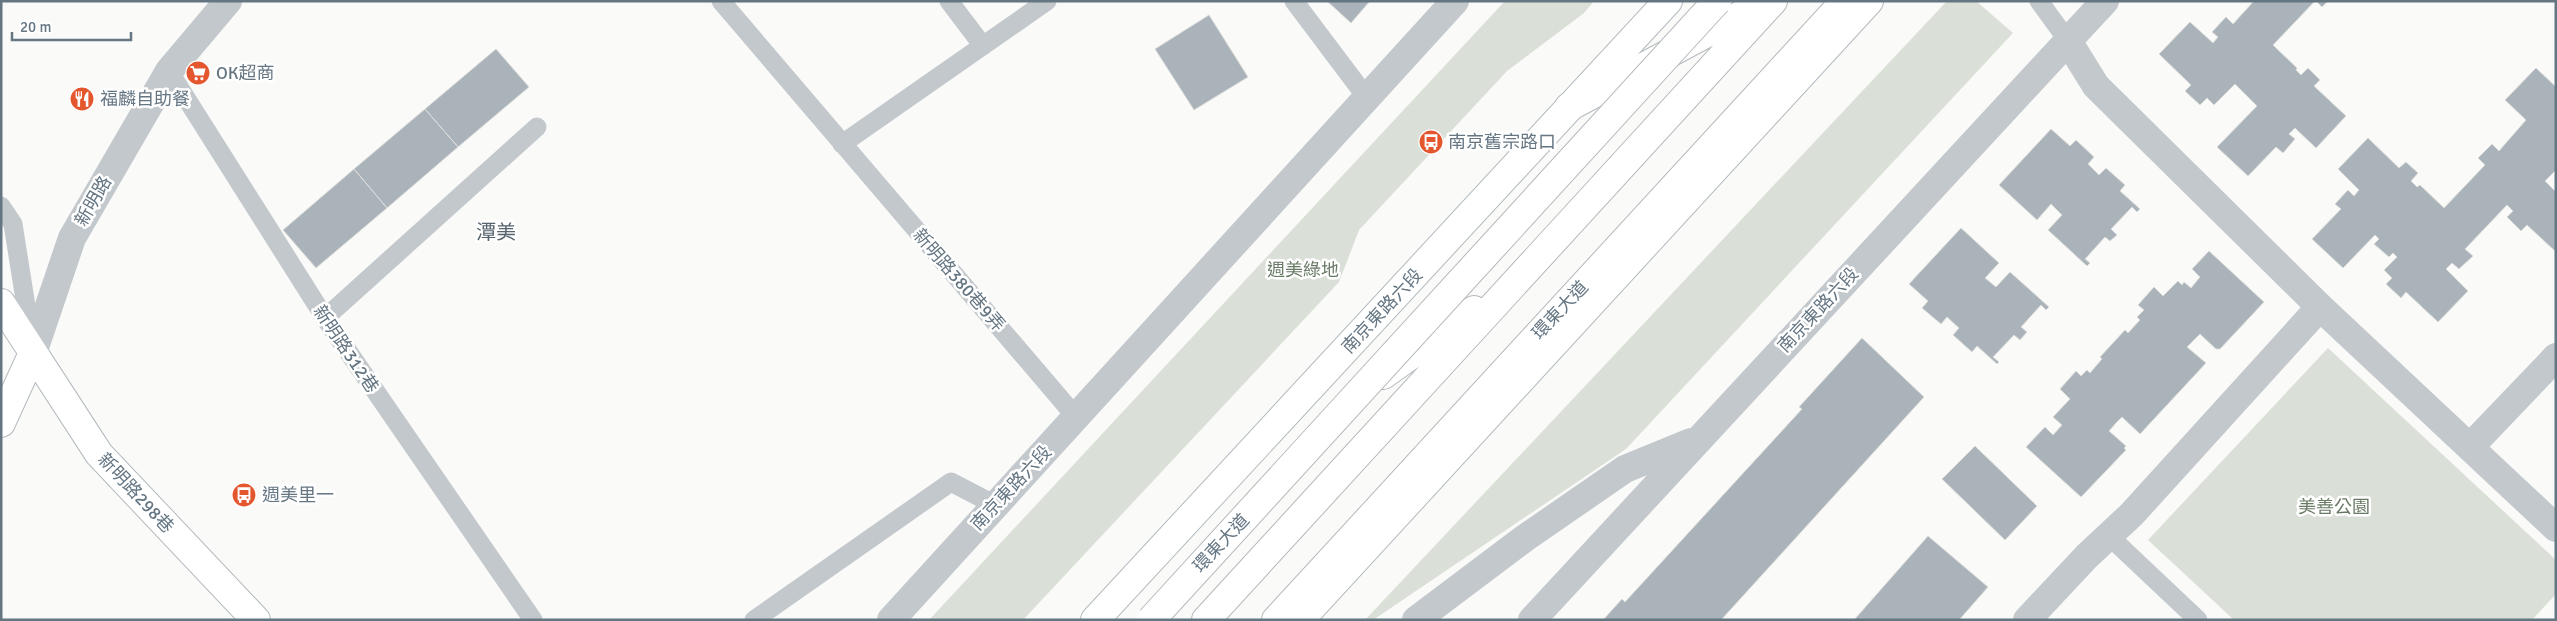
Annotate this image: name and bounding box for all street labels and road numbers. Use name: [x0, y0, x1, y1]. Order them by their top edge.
street label: 新明路: [70, 172, 116, 230]
street label: 新明路380巷9弄: [908, 224, 1010, 336]
street label: 南京東路六段: [1773, 263, 1863, 357]
street label: 南京東路六段: [1337, 264, 1427, 358]
street label: 環東大道: [1527, 276, 1593, 344]
street label: 新明路312巷: [309, 301, 383, 397]
street label: 南京東路六段: [966, 441, 1056, 535]
street label: 新明路298巷: [93, 449, 179, 537]
street label: 環東大道: [1188, 509, 1254, 577]

